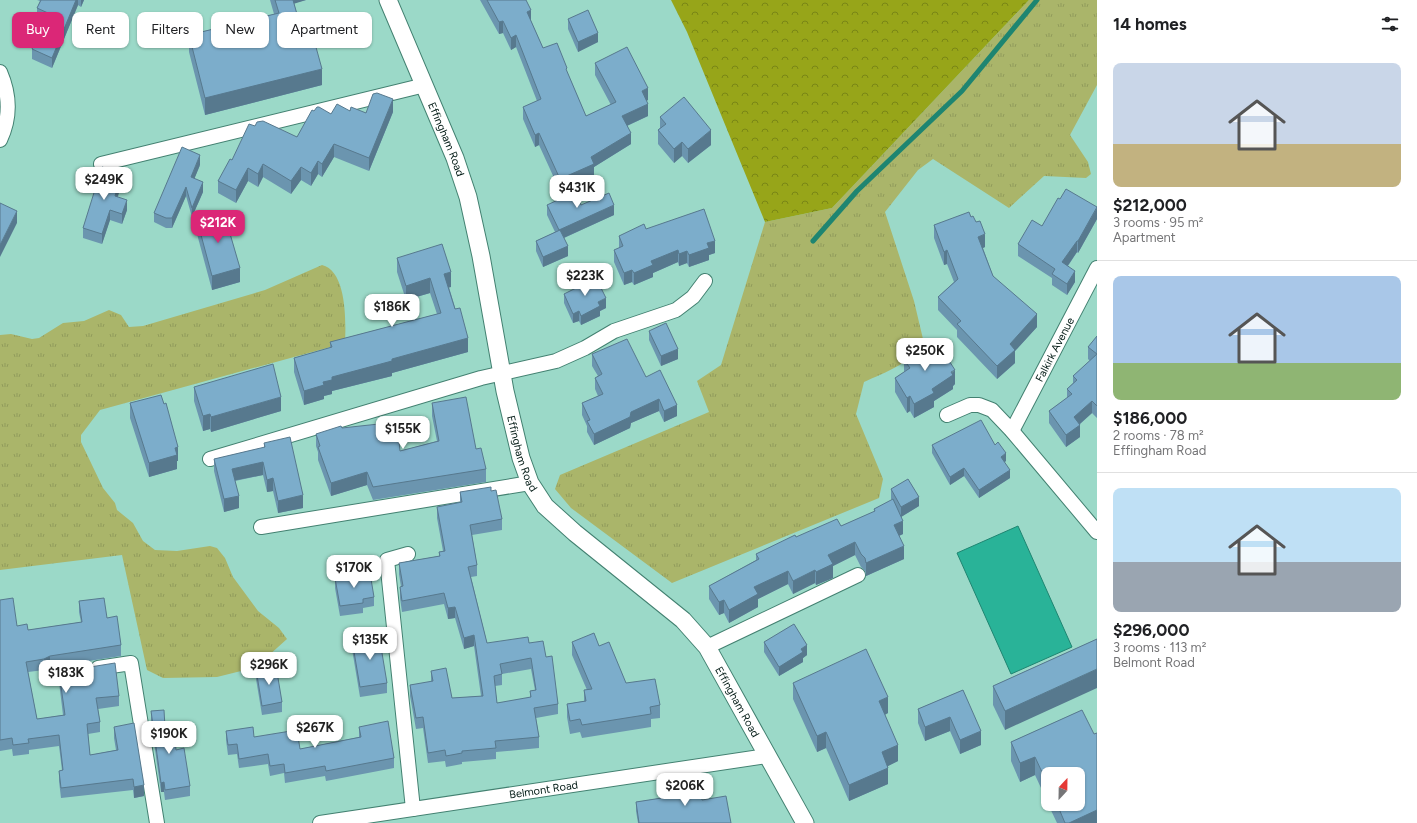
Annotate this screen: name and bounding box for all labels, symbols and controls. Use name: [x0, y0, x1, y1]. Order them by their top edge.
chip: Buy: [12, 12, 64, 48]
chip: Rent: [72, 12, 129, 48]
chip: Filters: [137, 12, 203, 48]
chip: New: [211, 12, 269, 48]
chip: Apartment: [277, 12, 372, 48]
icon: filters: [1379, 13, 1401, 35]
text: 14 homes: [1113, 14, 1187, 34]
icon: home: [1221, 89, 1293, 161]
street label: Effingham Road: [425, 100, 467, 178]
pin: $249K: [76, 167, 132, 201]
text: $249K: [84, 172, 124, 187]
pin: $431K: [549, 175, 605, 209]
text: $431K: [559, 180, 595, 195]
text: $212,000: [1113, 195, 1187, 215]
pin: $212K: [190, 210, 246, 244]
text: $212K: [200, 215, 236, 230]
text: 3 rooms · 95 m²: [1113, 215, 1203, 230]
text: Apartment: [1113, 230, 1176, 245]
pin: $223K: [557, 263, 613, 297]
text: $223K: [566, 268, 604, 283]
pin: $186K: [364, 294, 420, 328]
text: $186K: [374, 299, 410, 314]
icon: home: [1221, 302, 1293, 374]
street label: Falkirk Avenue: [1033, 315, 1077, 384]
pin: $250K: [897, 338, 953, 372]
text: $250K: [905, 343, 945, 358]
text: $186,000: [1113, 408, 1187, 428]
street label: Effingham Road: [504, 414, 540, 494]
pin: $155K: [375, 416, 431, 450]
text: $155K: [385, 421, 421, 436]
text: 2 rooms · 78 m²: [1113, 428, 1204, 443]
text: Effingham Road: [1113, 443, 1206, 458]
icon: home: [1221, 514, 1293, 586]
pin: $170K: [326, 555, 382, 589]
text: $170K: [336, 560, 373, 575]
text: $296,000: [1113, 620, 1189, 640]
pin: $135K: [342, 627, 398, 661]
text: $135K: [352, 632, 388, 647]
text: 3 rooms · 113 m²: [1113, 640, 1206, 655]
pin: $296K: [241, 652, 297, 686]
text: Belmont Road: [1113, 655, 1195, 670]
text: $296K: [250, 657, 288, 672]
pin: $183K: [38, 660, 94, 694]
street label: Effingham Road: [712, 664, 762, 740]
text: $183K: [48, 665, 84, 680]
pin: $267K: [287, 715, 343, 749]
text: $267K: [296, 720, 334, 735]
pin: $190K: [141, 721, 197, 755]
text: $190K: [150, 726, 188, 741]
north arrow: [1041, 767, 1085, 811]
map controls: [1041, 767, 1085, 811]
pin: $206K: [657, 773, 713, 807]
street label: Belmont Road: [508, 778, 579, 801]
text: $206K: [665, 778, 705, 793]

